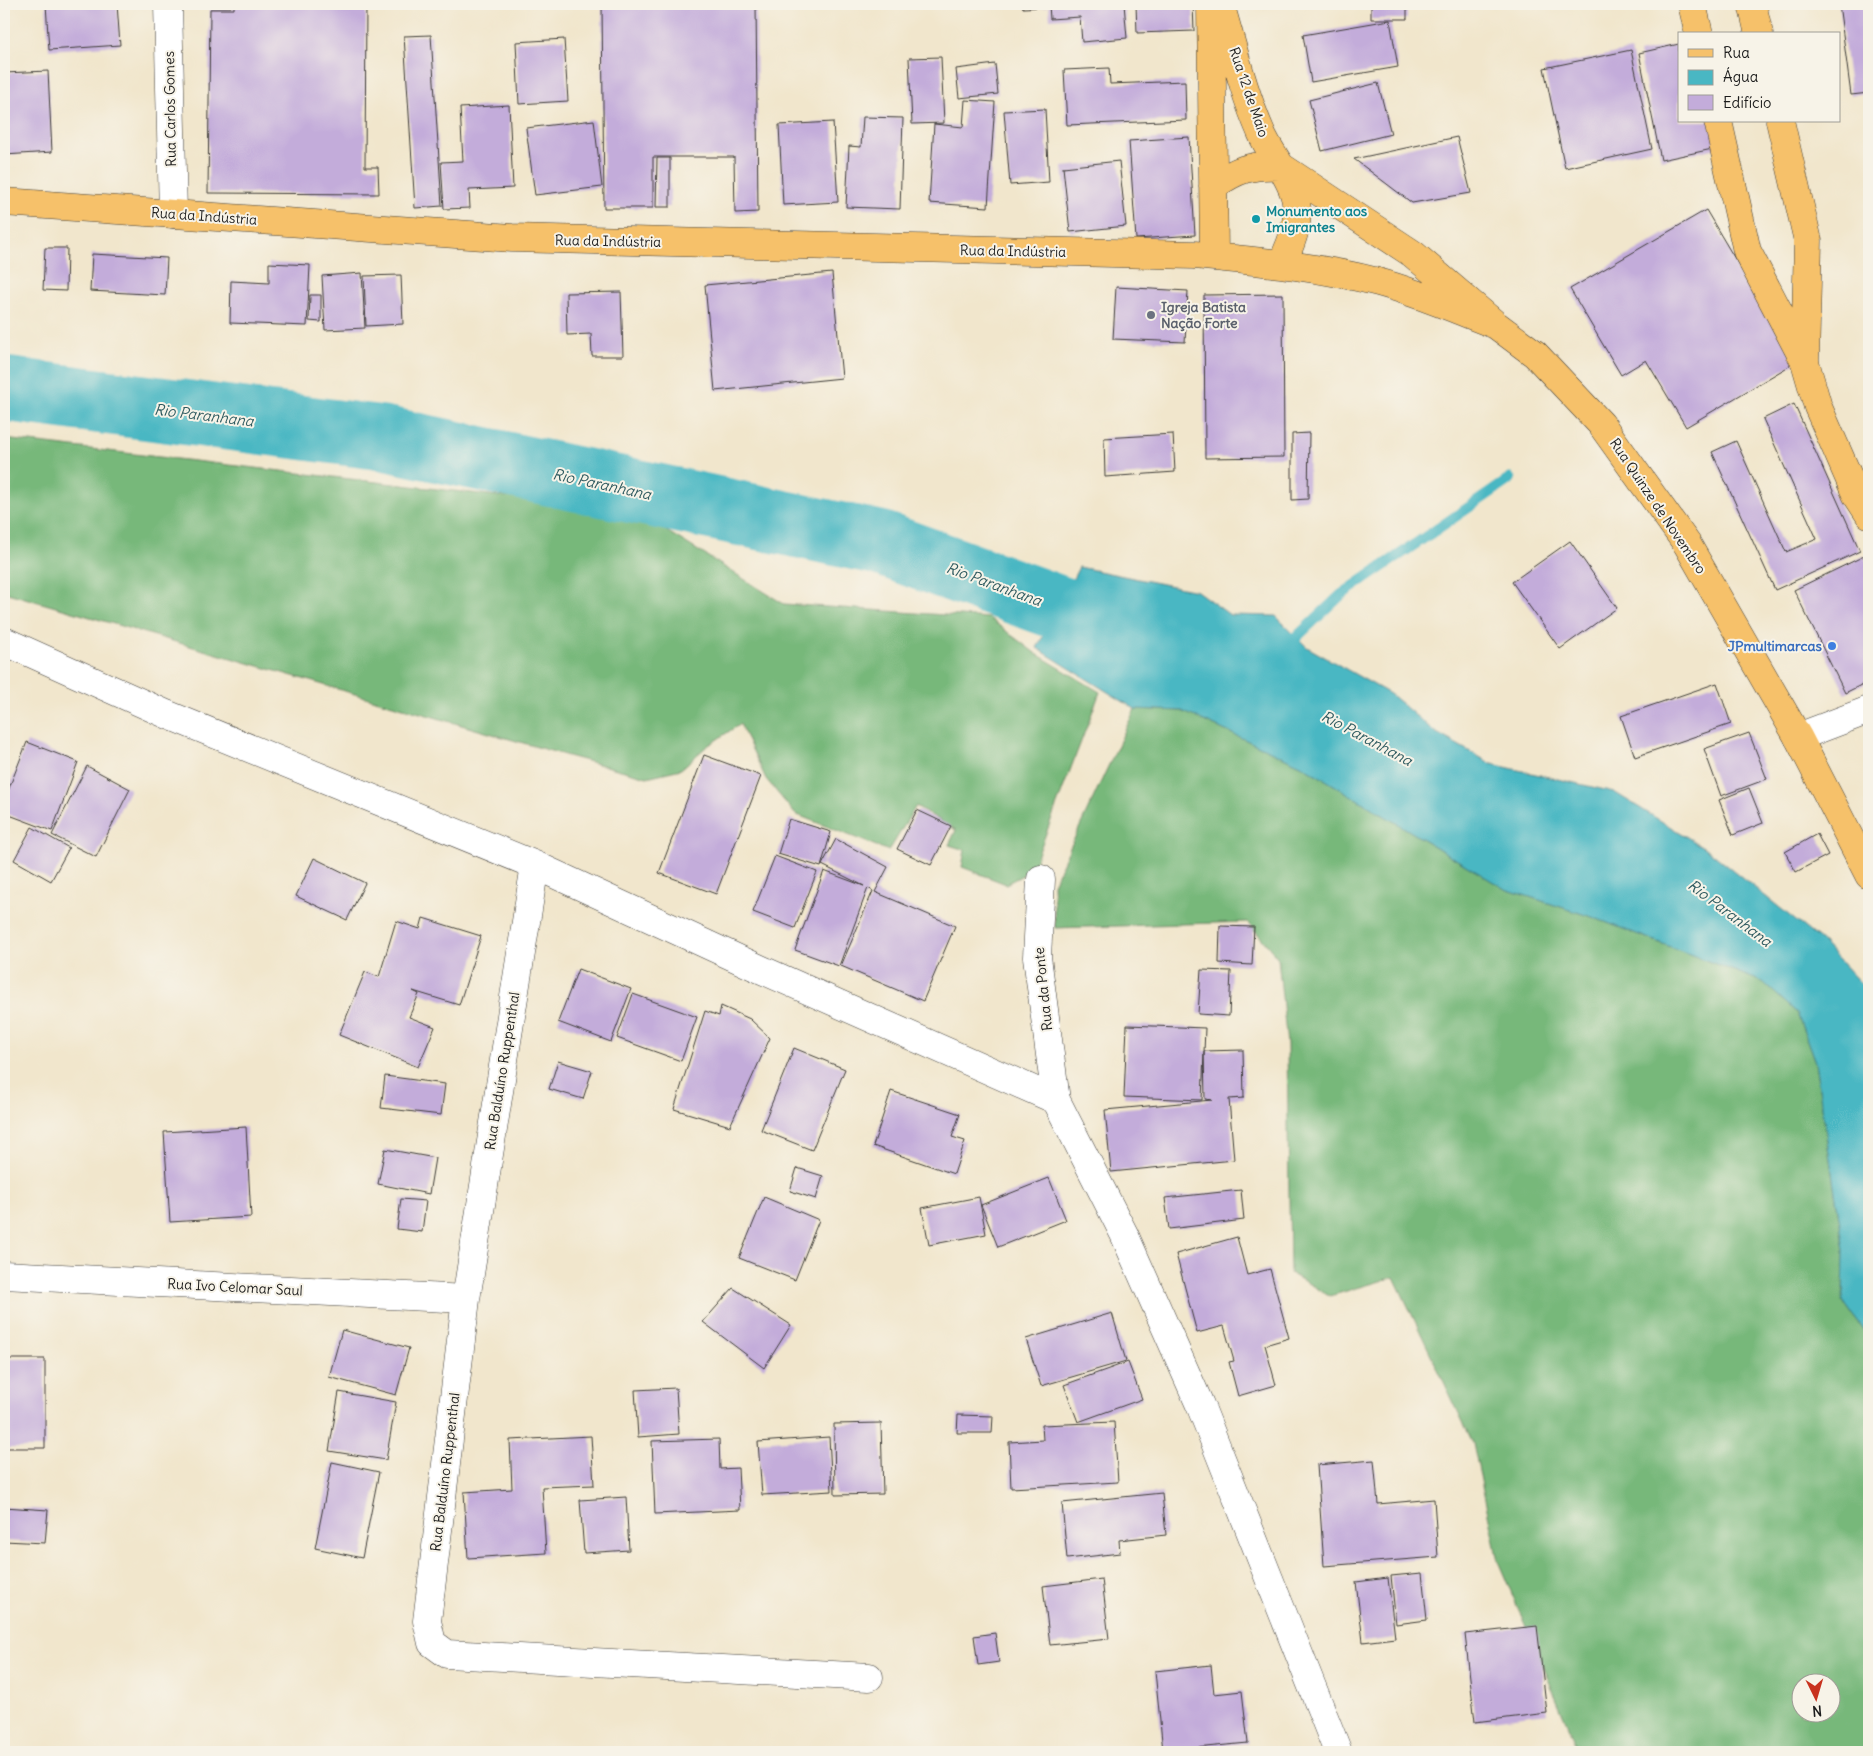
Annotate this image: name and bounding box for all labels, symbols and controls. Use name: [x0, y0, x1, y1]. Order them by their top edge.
legend: [1678, 32, 1840, 122]
text: Rua: [1723, 43, 1750, 62]
street label: Rua 12 de Maio: [1225, 45, 1273, 140]
street label: Rua Carlos Gomes: [160, 51, 180, 167]
text: Água: [1723, 67, 1759, 86]
text: Edifício: [1723, 93, 1771, 112]
place label: Monumento aos Imigrantes: [1266, 202, 1368, 236]
street label: Rua da Indústria: [150, 203, 258, 229]
marker: Monumento aos Imigrantes: [1250, 213, 1262, 225]
street label: Rua da Indústria: [555, 231, 661, 251]
street label: Rua da Indústria: [960, 241, 1066, 261]
place label: Igreja Batista Nação Forte: [1161, 298, 1246, 332]
marker: Igreja Batista Nação Forte: [1145, 309, 1157, 321]
water label: Rio Paranhana: [153, 399, 256, 431]
street label: Rua Quinze de Novembro: [1606, 435, 1710, 577]
water label: Rio Paranhana: [551, 464, 654, 504]
water label: Rio Paranhana: [944, 558, 1045, 610]
place label: JPmultimarcas: [1728, 637, 1823, 655]
marker: JPmultimarcas: [1826, 640, 1838, 652]
water label: Rio Paranhana: [1318, 706, 1417, 770]
water label: Rio Paranhana: [1684, 875, 1777, 951]
street label: Rua da Ponte: [1030, 946, 1056, 1032]
street label: Rua Balduíno Ruppenthal: [481, 991, 523, 1151]
street label: Rua Ivo Celomar Saul: [167, 1274, 303, 1300]
street label: Rua Balduíno Ruppenthal: [426, 1392, 464, 1552]
north arrow: [1790, 1674, 1840, 1724]
text: N: [1812, 1702, 1823, 1720]

